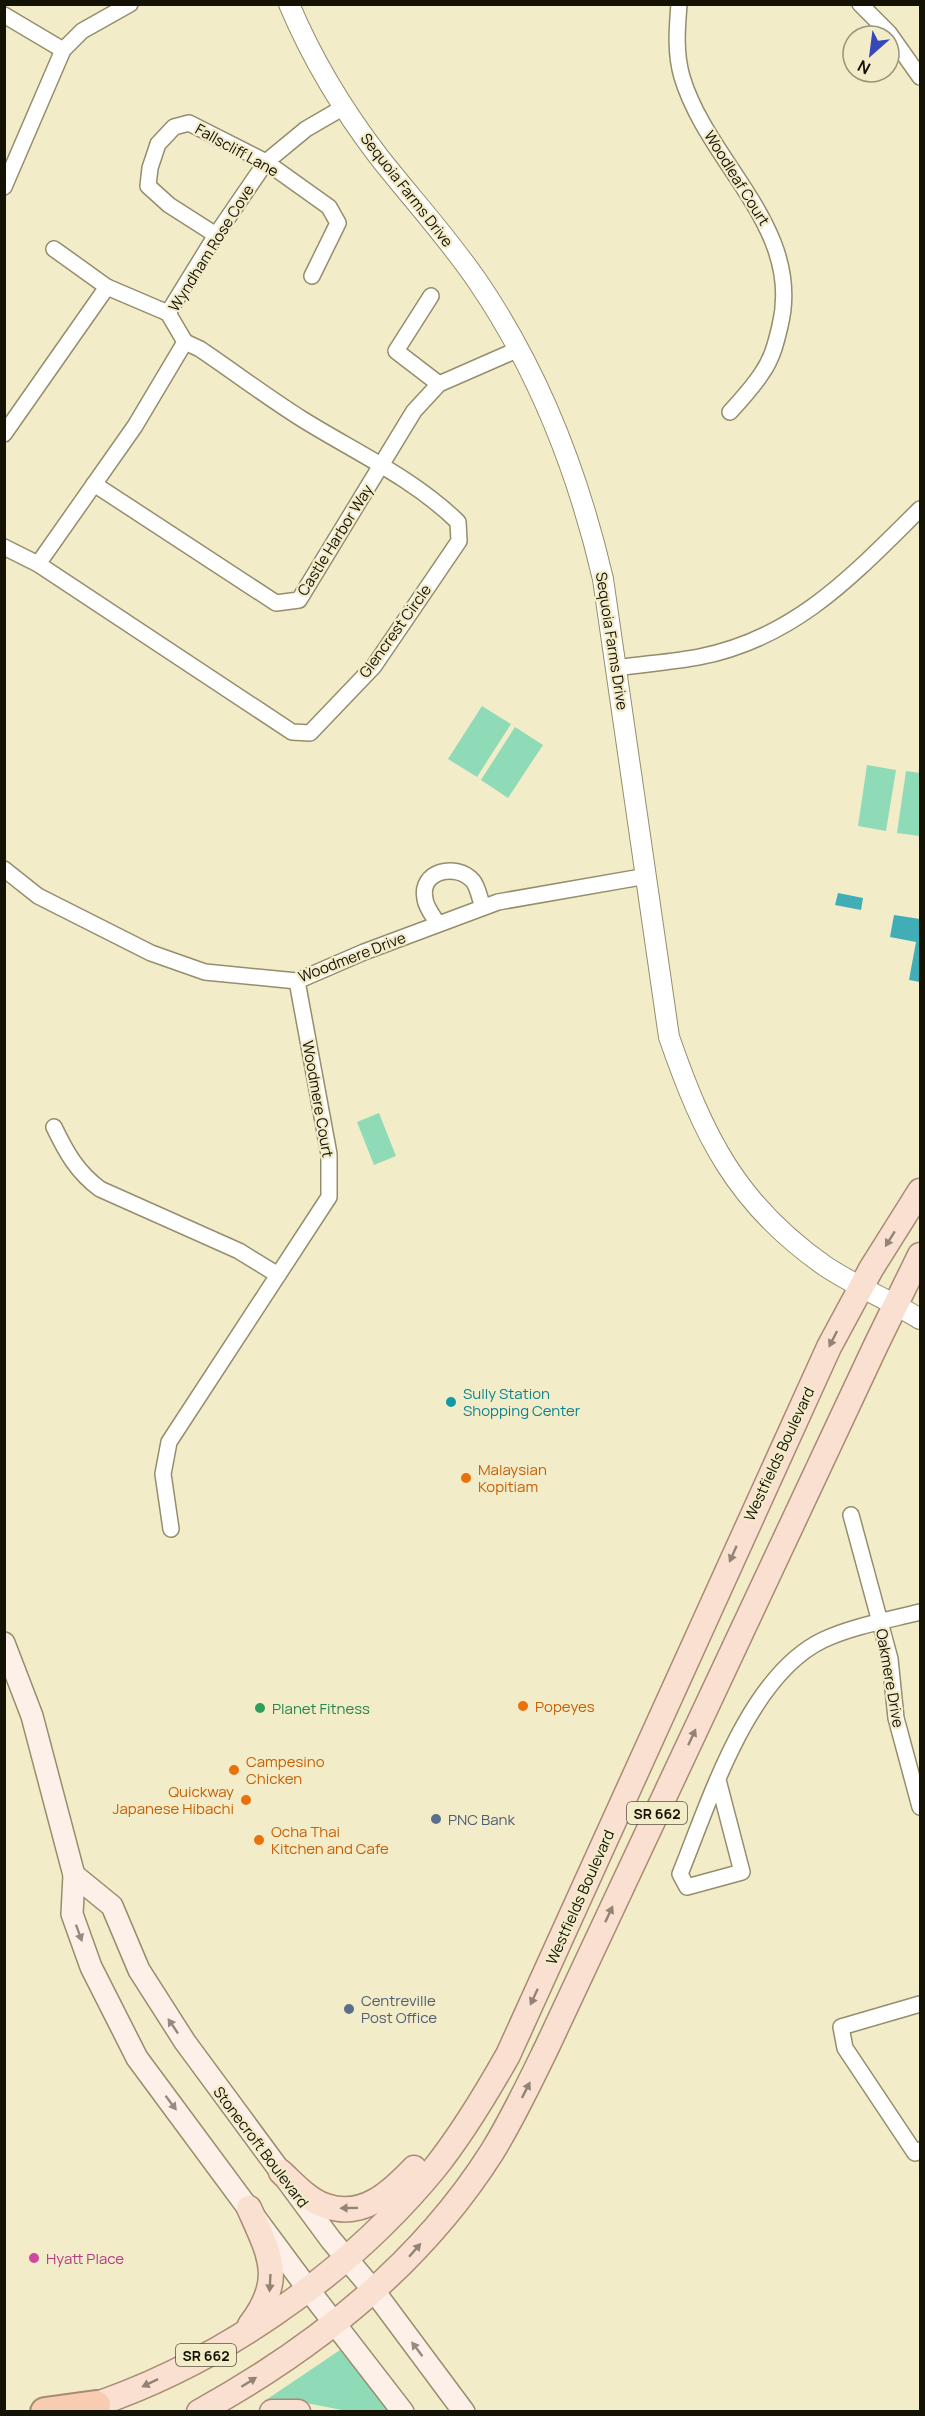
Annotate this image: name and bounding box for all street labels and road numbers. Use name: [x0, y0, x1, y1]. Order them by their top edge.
street label: Fallscliff Lane: [192, 118, 283, 182]
street label: Woodleaf Court: [699, 126, 775, 230]
street label: Sequoia Farms Drive: [356, 129, 458, 251]
street label: Wyndham Rose Cove: [163, 180, 259, 315]
street label: Castle Harbor Way: [292, 480, 378, 600]
street label: Sequoia Farms Drive: [591, 571, 633, 712]
street label: Glencrest Circle: [354, 580, 436, 682]
street label: Woodmere Drive: [295, 927, 409, 987]
street label: Woodmere Court: [297, 1039, 339, 1159]
street label: Westfields Boulevard: [739, 1384, 819, 1524]
street label: Oakmere Drive: [871, 1627, 909, 1729]
road number: SR 662: [627, 1802, 687, 1824]
street label: Westfields Boulevard: [541, 1826, 619, 1968]
street label: Stonecroft Boulevard: [208, 2082, 314, 2212]
road number: SR 662: [176, 2344, 236, 2366]

